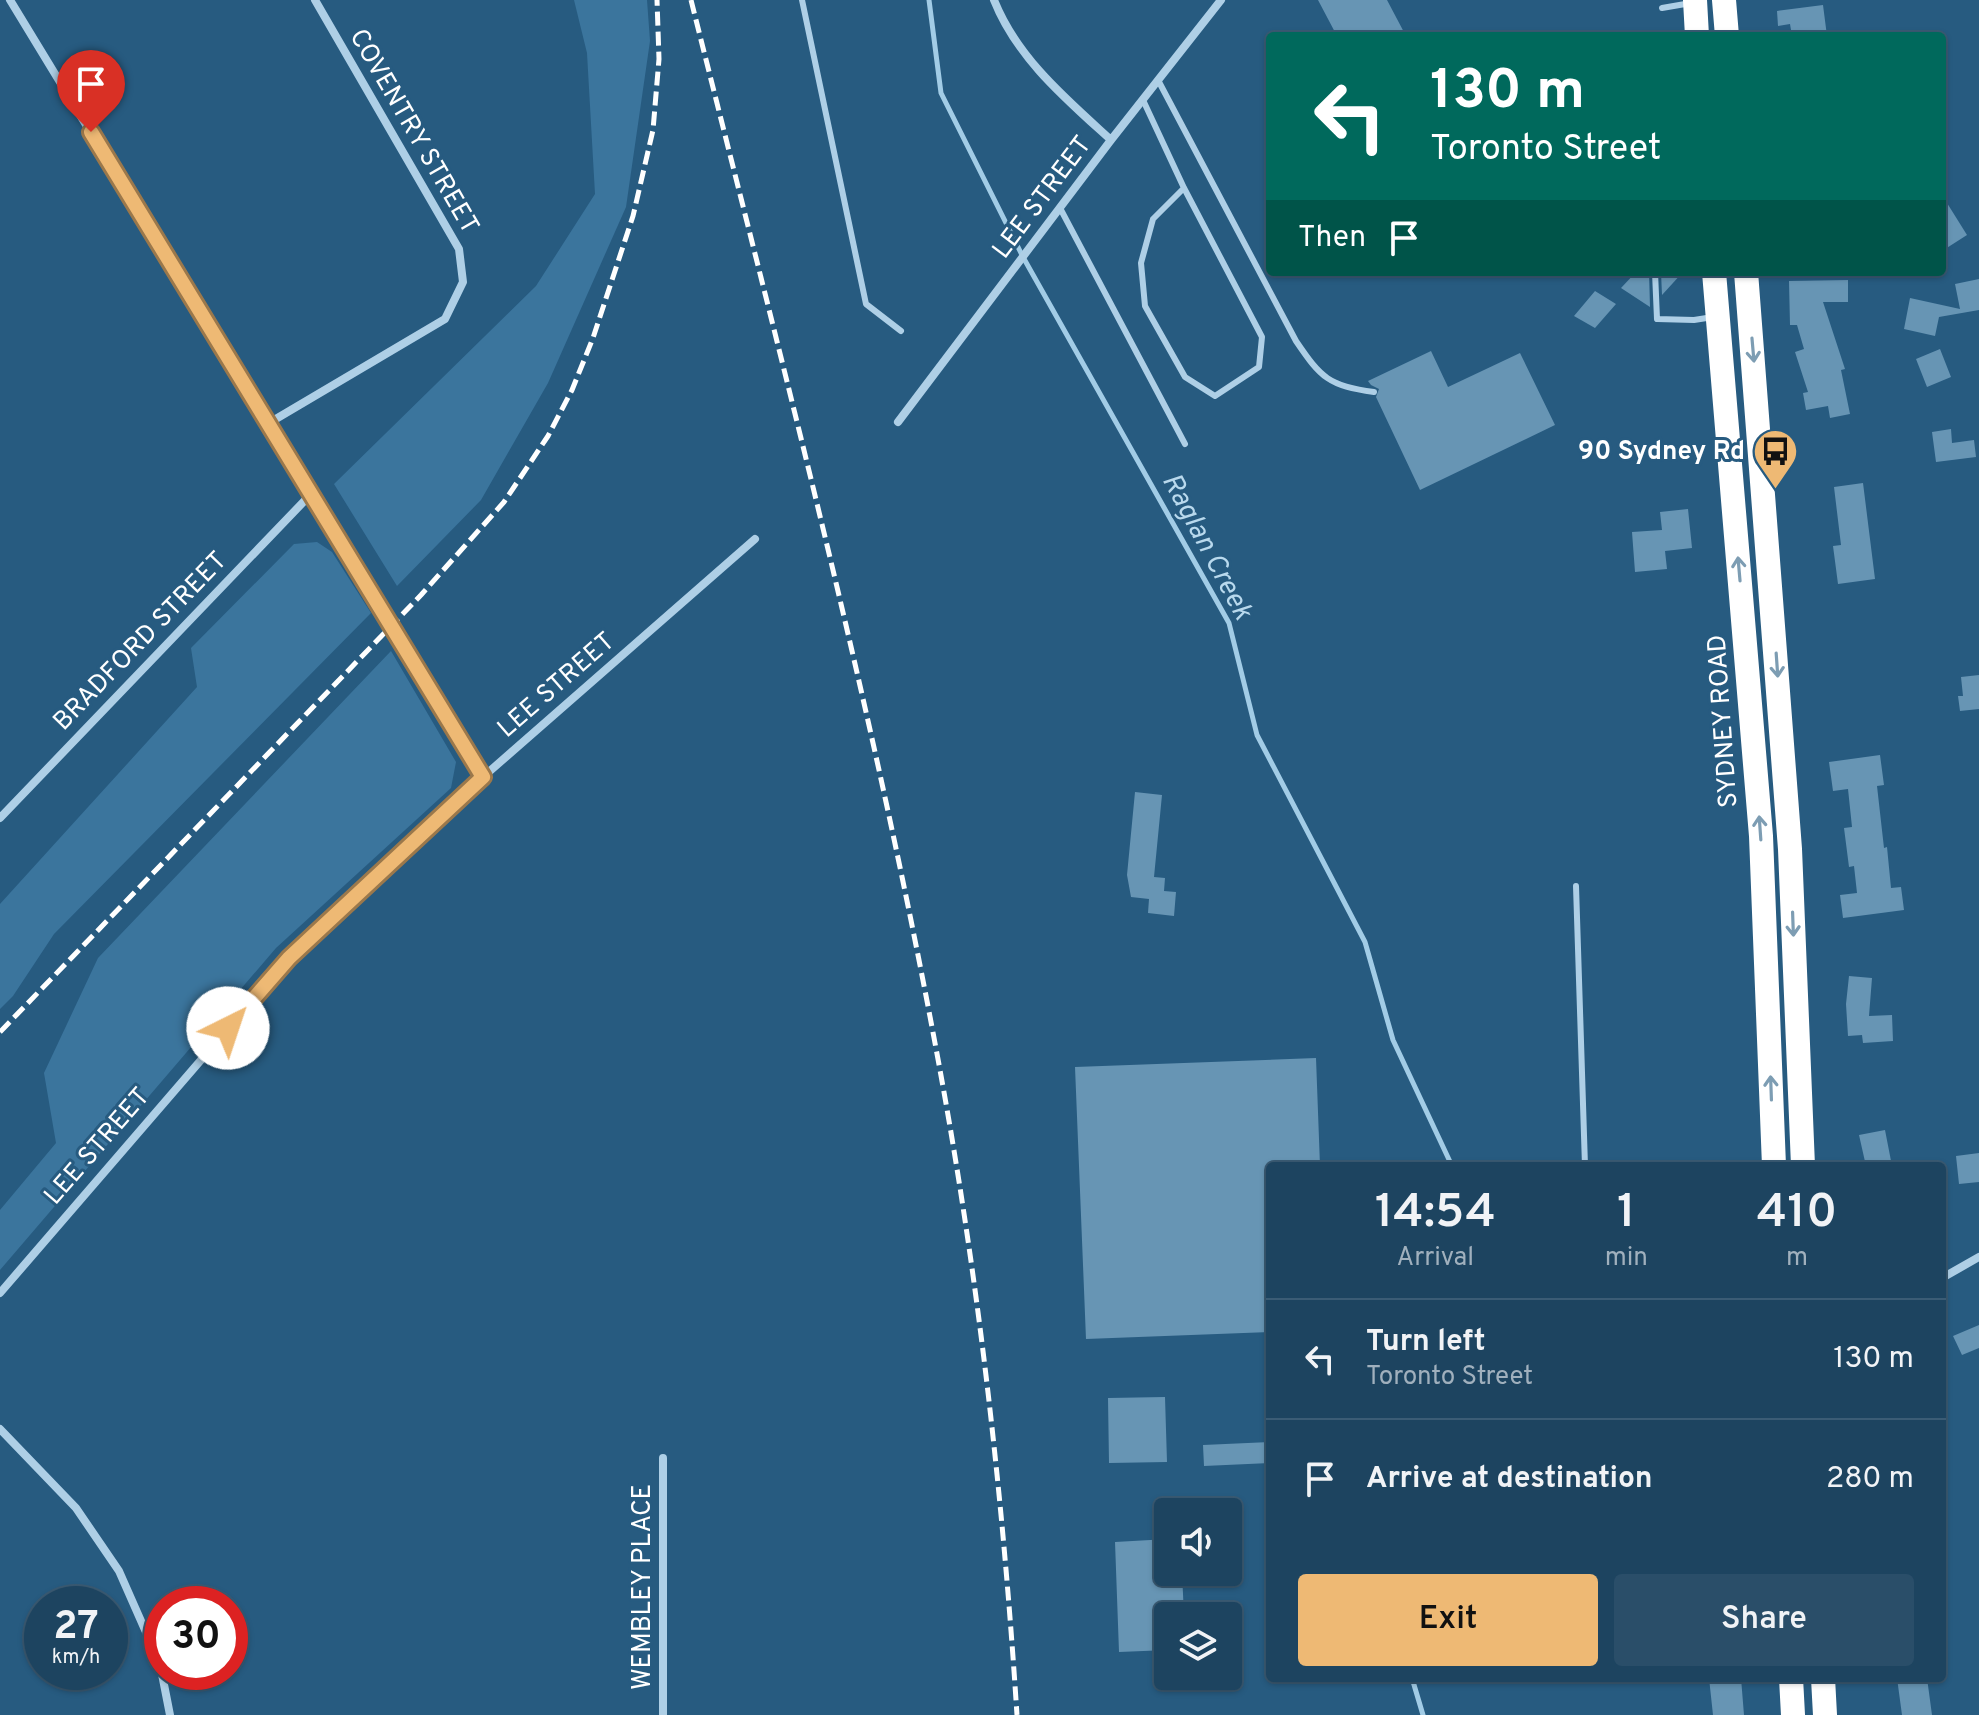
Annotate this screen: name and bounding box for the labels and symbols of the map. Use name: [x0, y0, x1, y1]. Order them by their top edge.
street label: COVENTRY STREET: [341, 24, 485, 240]
pin: [57, 50, 125, 132]
street label: LEE STREET: [986, 130, 1100, 266]
one-way arrow: [1745, 336, 1760, 363]
bus stop icon: 90 Sydney Rd: [1752, 428, 1800, 491]
place label: 90 Sydney Rd: [1578, 436, 1745, 469]
water label: Raglan Creek: [1152, 467, 1260, 627]
street label: BRADFORD STREET: [47, 545, 235, 739]
one-way arrow: [1732, 556, 1747, 583]
street label: LEE STREET: [491, 626, 623, 746]
street label: SYDNEY ROAD: [1701, 633, 1747, 809]
one-way arrow: [1770, 651, 1785, 678]
one-way arrow: [1752, 815, 1767, 842]
one-way arrow: [1786, 910, 1801, 937]
position arrow: [186, 986, 270, 1070]
one-way arrow: [1764, 1075, 1779, 1102]
street label: LEE STREET: [38, 1081, 158, 1213]
street label: WEMBLEY PLACE: [627, 1484, 660, 1690]
speed limit sign: 30: [144, 1586, 248, 1690]

